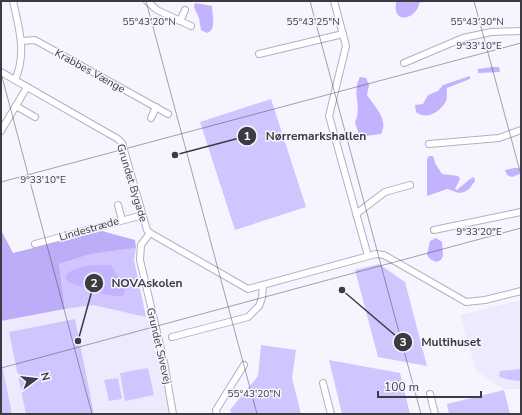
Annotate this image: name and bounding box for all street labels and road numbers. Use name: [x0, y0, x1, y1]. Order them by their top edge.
street label: Krabbes Vænge: [52, 45, 128, 97]
street label: Grundet Bygade: [113, 142, 151, 224]
street label: Lindestræde: [57, 213, 121, 245]
street label: Grundet Sivevej: [143, 306, 175, 386]

